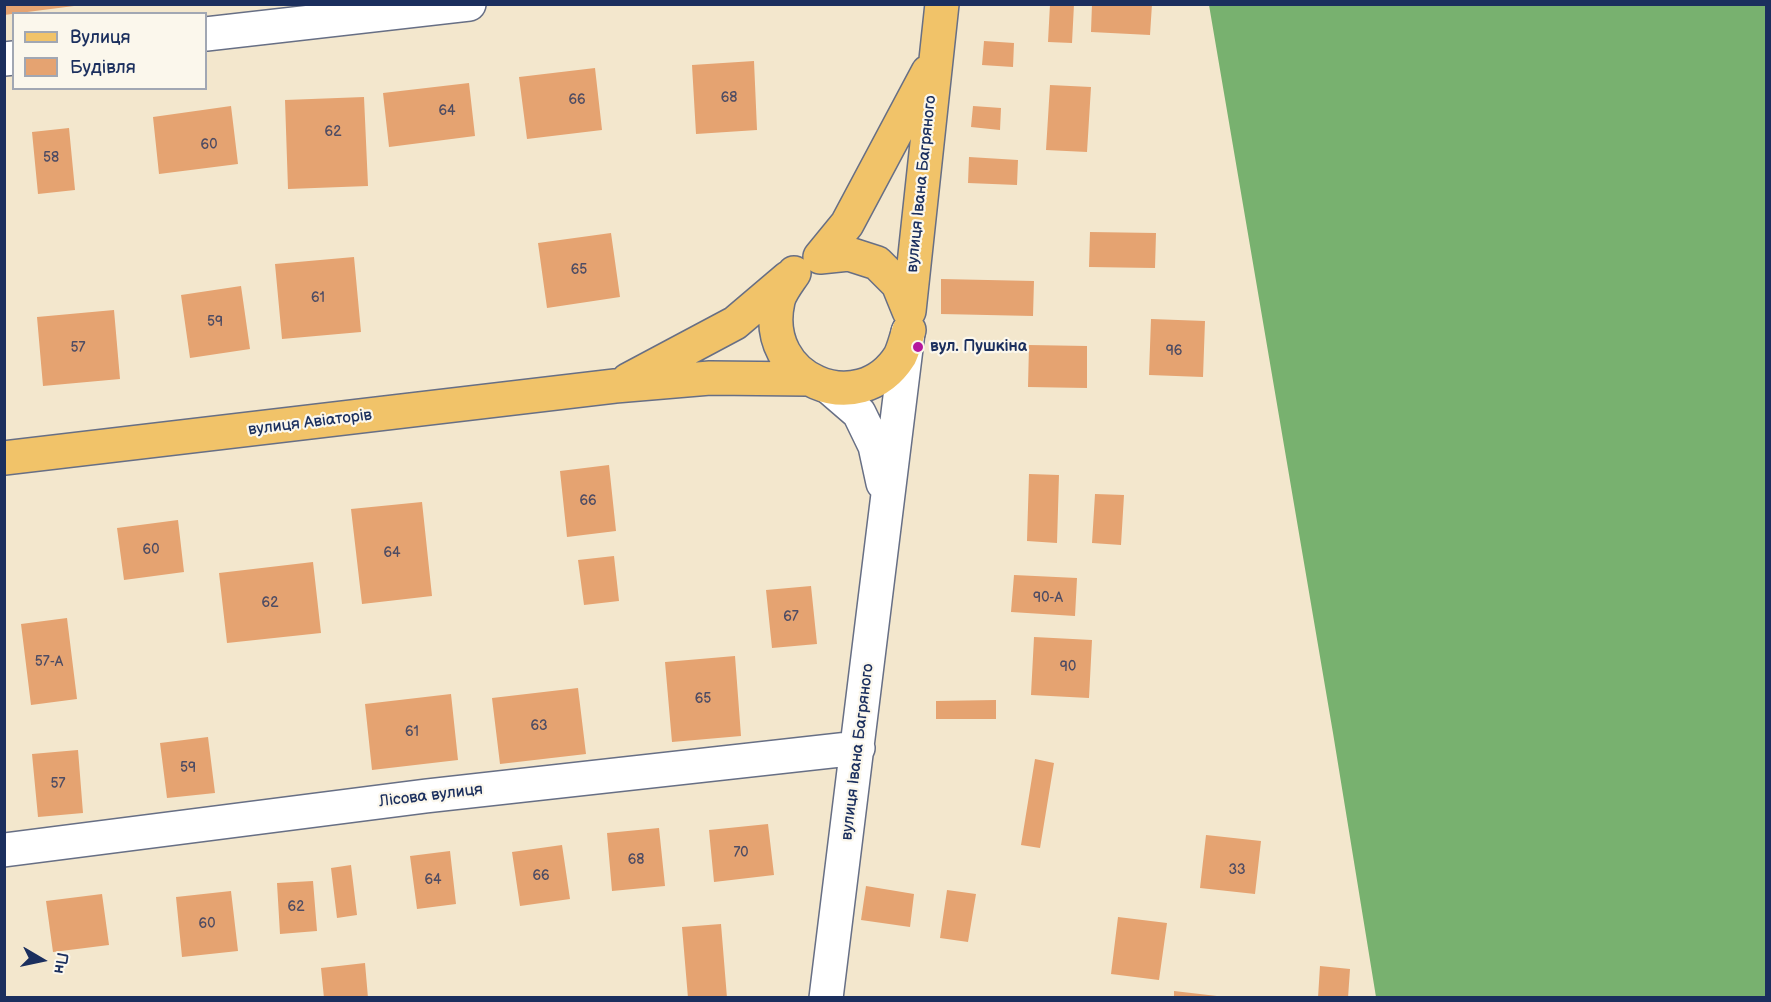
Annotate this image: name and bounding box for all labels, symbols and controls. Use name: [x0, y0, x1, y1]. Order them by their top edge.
legend: [12, 12, 207, 90]
text: Вулиця: [70, 27, 131, 48]
text: Будівля: [70, 57, 136, 78]
house number: 68: [721, 90, 737, 106]
house number: 66: [568, 92, 586, 108]
street label: вулиця Івана Багряного: [903, 95, 941, 273]
house number: 64: [438, 103, 456, 119]
house number: 62: [325, 124, 341, 140]
house number: 60: [201, 137, 217, 153]
house number: 58: [43, 150, 59, 166]
house number: 65: [571, 262, 587, 278]
house number: 61: [311, 290, 325, 306]
house number: 59: [207, 314, 223, 330]
place label: вул. Пушкіна: [930, 337, 1027, 357]
house number: 57: [71, 340, 85, 356]
marker: вул. Пушкіна: [911, 340, 925, 354]
house number: 96: [1166, 343, 1182, 359]
street label: вулиця Авіаторів: [247, 406, 373, 440]
house number: 66: [579, 493, 597, 509]
house number: 60: [143, 542, 159, 558]
house number: 64: [383, 545, 401, 561]
house number: 90-А: [1033, 590, 1063, 606]
house number: 62: [262, 595, 278, 611]
house number: 67: [783, 609, 799, 625]
house number: 57-А: [35, 654, 63, 670]
house number: 90: [1060, 659, 1076, 675]
street label: вулиця Івана Багряного: [838, 663, 878, 841]
house number: 65: [695, 691, 711, 707]
house number: 63: [530, 718, 548, 734]
house number: 61: [405, 724, 419, 740]
house number: 59: [180, 760, 196, 776]
house number: 57: [51, 776, 65, 792]
street label: Лісова вулиця: [378, 780, 484, 812]
house number: 70: [733, 845, 749, 861]
house number: 68: [628, 852, 644, 868]
house number: 33: [1228, 862, 1246, 878]
house number: 66: [532, 868, 550, 884]
house number: 64: [424, 872, 442, 888]
house number: 62: [288, 899, 304, 915]
house number: 60: [199, 916, 215, 932]
north arrow: [12, 930, 72, 990]
text: Пн: [49, 951, 71, 975]

